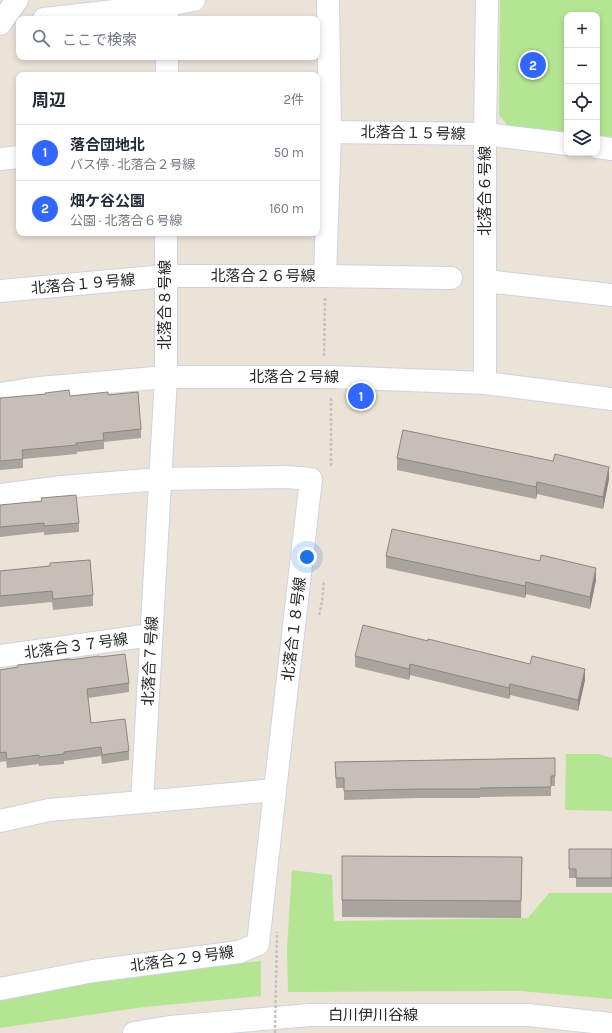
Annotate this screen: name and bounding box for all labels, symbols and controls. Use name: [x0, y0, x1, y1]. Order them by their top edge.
map controls: [564, 12, 600, 156]
button: +: [564, 12, 600, 48]
search box: [16, 16, 320, 60]
icon: search: [30, 27, 52, 49]
text: ここで検索: [62, 31, 137, 49]
button: −: [564, 48, 600, 84]
pin: 2: [520, 50, 546, 80]
button: locate: [564, 84, 600, 120]
text: 周辺: [32, 90, 66, 110]
text: 2件: [283, 92, 304, 107]
button: layers: [564, 120, 600, 156]
street label: 北落合１５号線: [360, 123, 466, 143]
text: 落合団地北: [70, 136, 145, 154]
text: 1: [43, 145, 47, 160]
text: 50 m: [274, 145, 304, 160]
street label: 北落合６号線: [476, 146, 494, 236]
text: バス停 · 北落合２号線: [70, 157, 196, 172]
text: 畑ケ谷公園: [70, 192, 145, 210]
text: 2: [41, 201, 49, 216]
text: 160 m: [269, 201, 304, 216]
text: 公園 · 北落合６号線: [70, 213, 183, 228]
street label: 北落合８号線: [156, 260, 174, 350]
street label: 北落合２６号線: [210, 267, 316, 285]
street label: 北落合１９号線: [30, 270, 136, 298]
street label: 北落合２号線: [249, 368, 339, 386]
pin: 1: [348, 381, 374, 411]
your location: [297, 547, 317, 567]
street label: 北落合１８号線: [279, 576, 309, 682]
street label: 北落合７号線: [139, 616, 161, 706]
street label: 北落合３７号線: [23, 630, 129, 662]
street label: 北落合２９号線: [129, 943, 235, 975]
street label: 白川伊川谷線: [328, 1006, 418, 1024]

